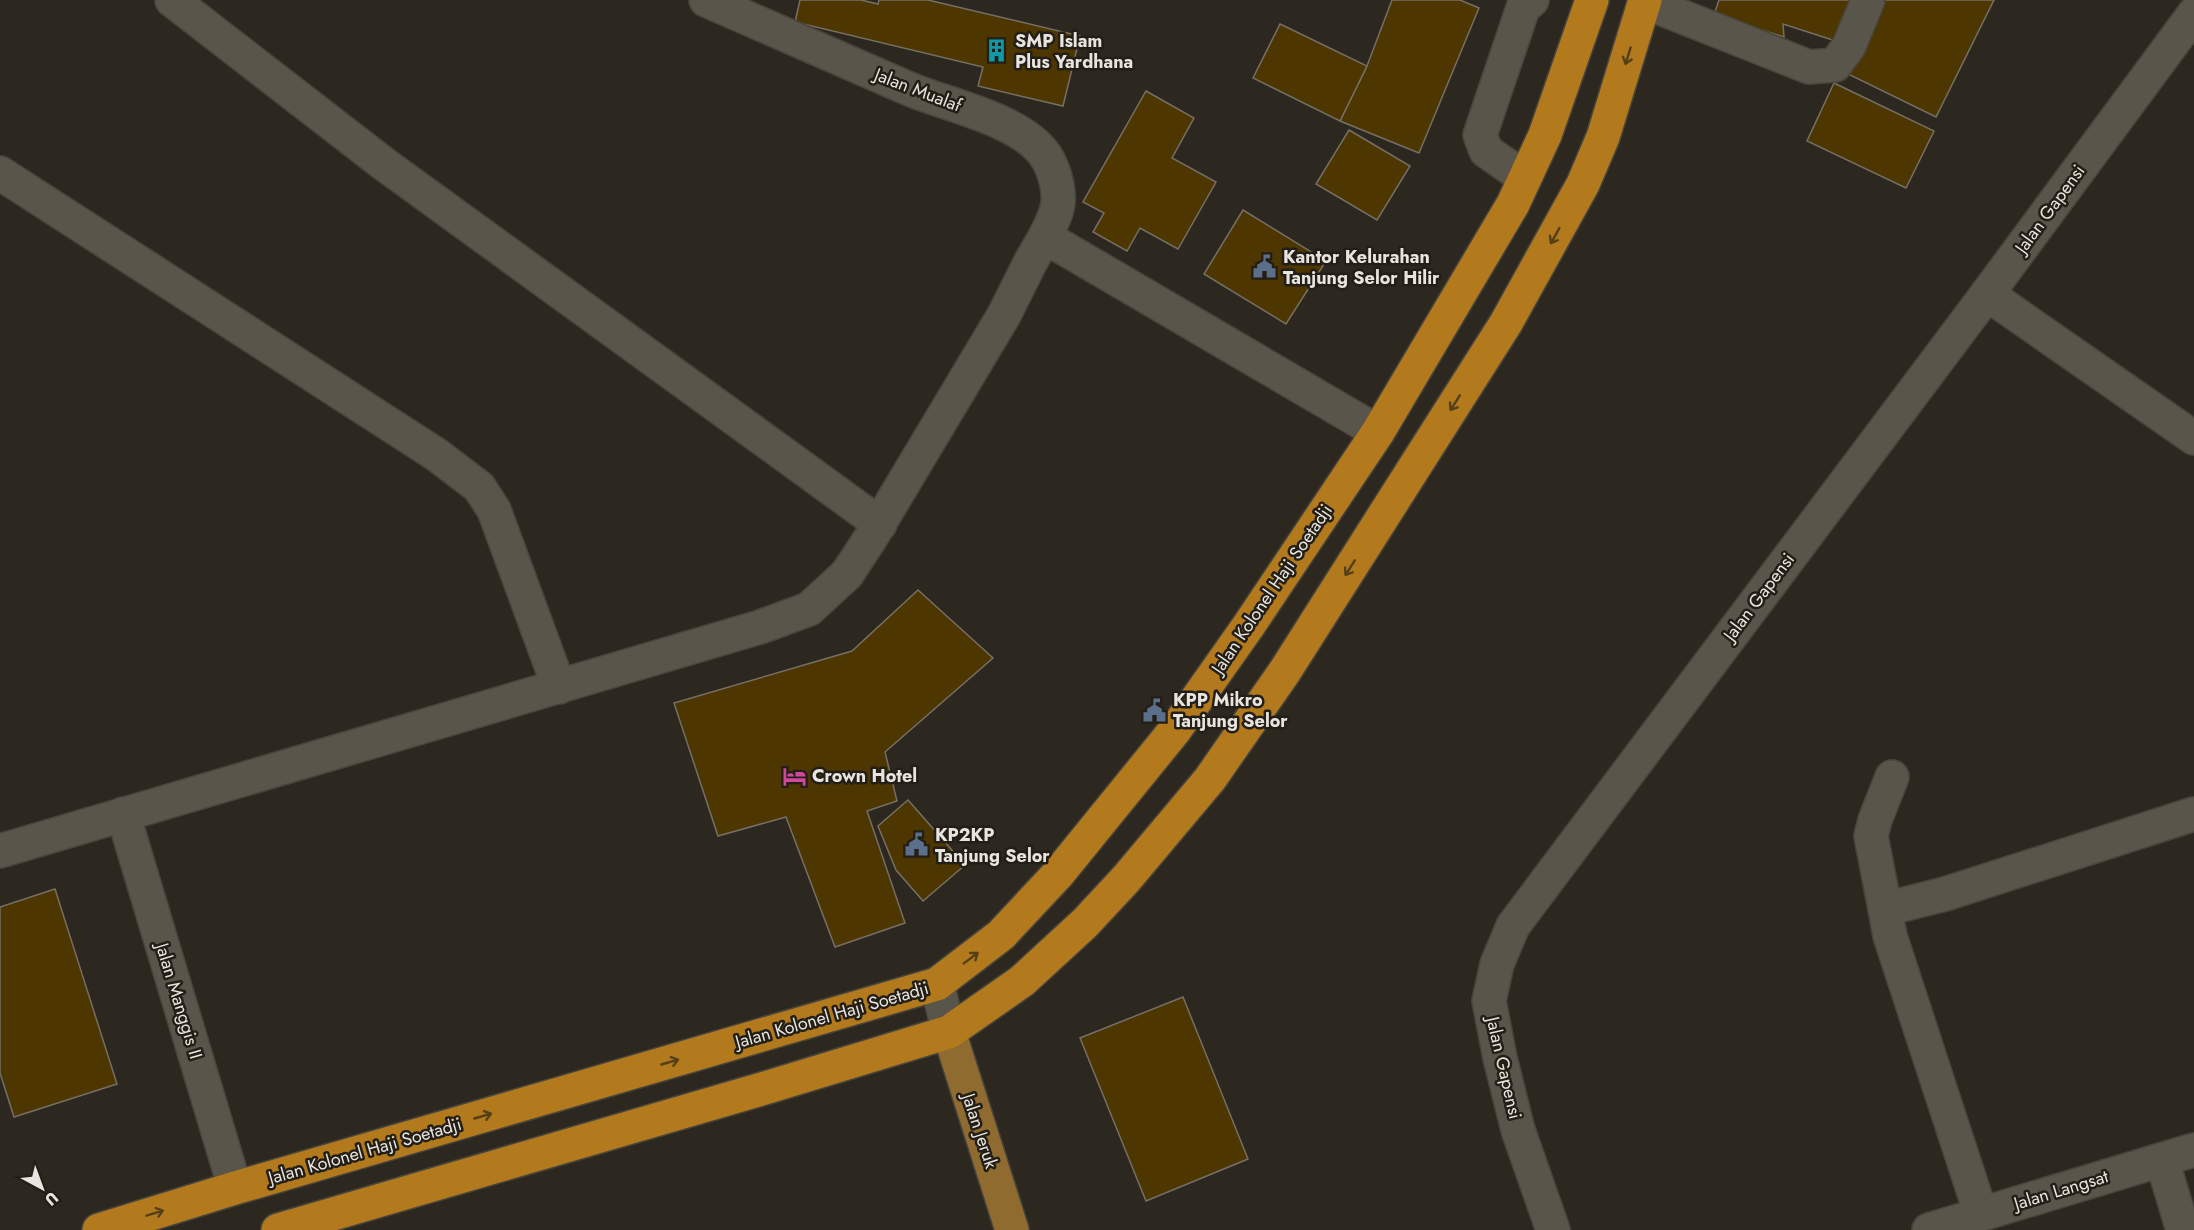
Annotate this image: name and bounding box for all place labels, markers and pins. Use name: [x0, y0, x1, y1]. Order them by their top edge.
place label: SMP Islam Plus Yardhana: [1015, 28, 1133, 75]
building icon: SMP Islam Plus Yardhana: [984, 38, 1010, 64]
place label: Kantor Kelurahan Tanjung Selor Hilir: [1283, 244, 1440, 291]
public building icon: Kantor Kelurahan Tanjung Selor Hilir: [1252, 254, 1278, 280]
place label: KPP Mikro Tanjung Selor: [1173, 687, 1288, 734]
public building icon: KPP Mikro Tanjung Selor: [1142, 697, 1168, 723]
hotel icon: Crown Hotel: [781, 763, 807, 789]
place label: Crown Hotel: [812, 763, 917, 789]
place label: KP2KP Tanjung Selor: [935, 822, 1050, 869]
public building icon: KP2KP Tanjung Selor: [904, 832, 930, 858]

